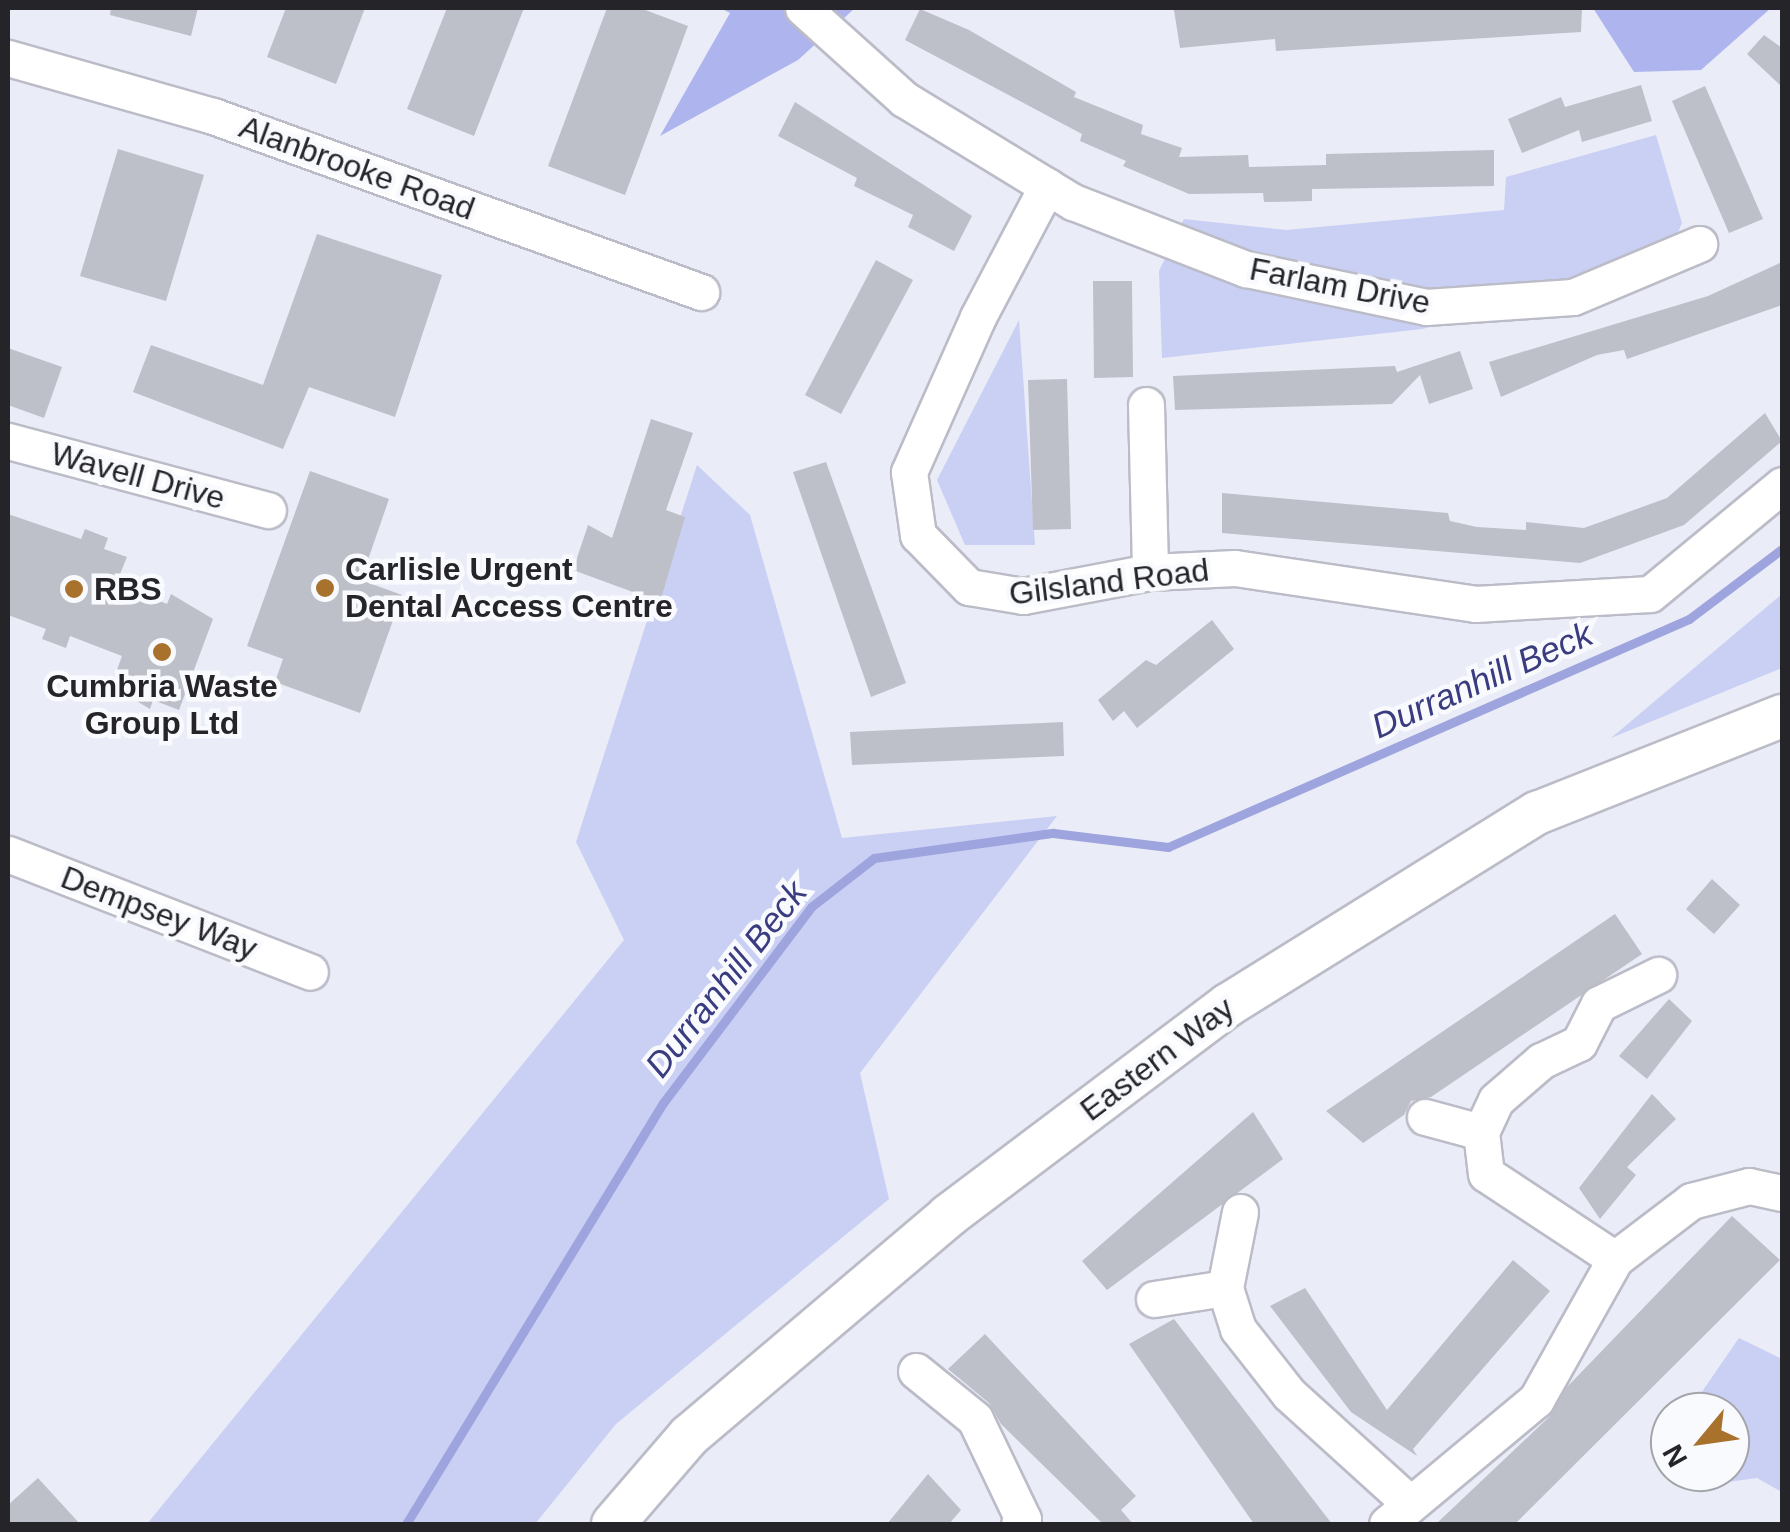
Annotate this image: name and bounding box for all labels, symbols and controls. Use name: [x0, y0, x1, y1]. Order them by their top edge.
street label: Alanbrooke Road: [234, 108, 480, 228]
street label: Farlam Drive: [1246, 250, 1434, 322]
street label: Wavell Drive: [47, 434, 229, 518]
place label: Carlisle Urgent Dental Access Centre: [345, 551, 674, 626]
street label: Gilsland Road: [1007, 551, 1211, 613]
place label: RBS: [94, 570, 162, 608]
marker: Carlisle Urgent Dental Access Centre: [314, 577, 336, 599]
marker: RBS: [63, 578, 85, 600]
water label: Durranhill Beck: [1365, 613, 1599, 747]
marker: Cumbria Waste Group Ltd: [151, 641, 173, 663]
place label: Cumbria Waste Group Ltd: [46, 668, 278, 743]
street label: Dempsey Way: [56, 858, 262, 968]
water label: Durranhill Beck: [636, 873, 816, 1085]
street label: Eastern Way: [1073, 989, 1241, 1129]
north arrow: [1650, 1392, 1750, 1492]
text: N: [1657, 1439, 1694, 1472]

